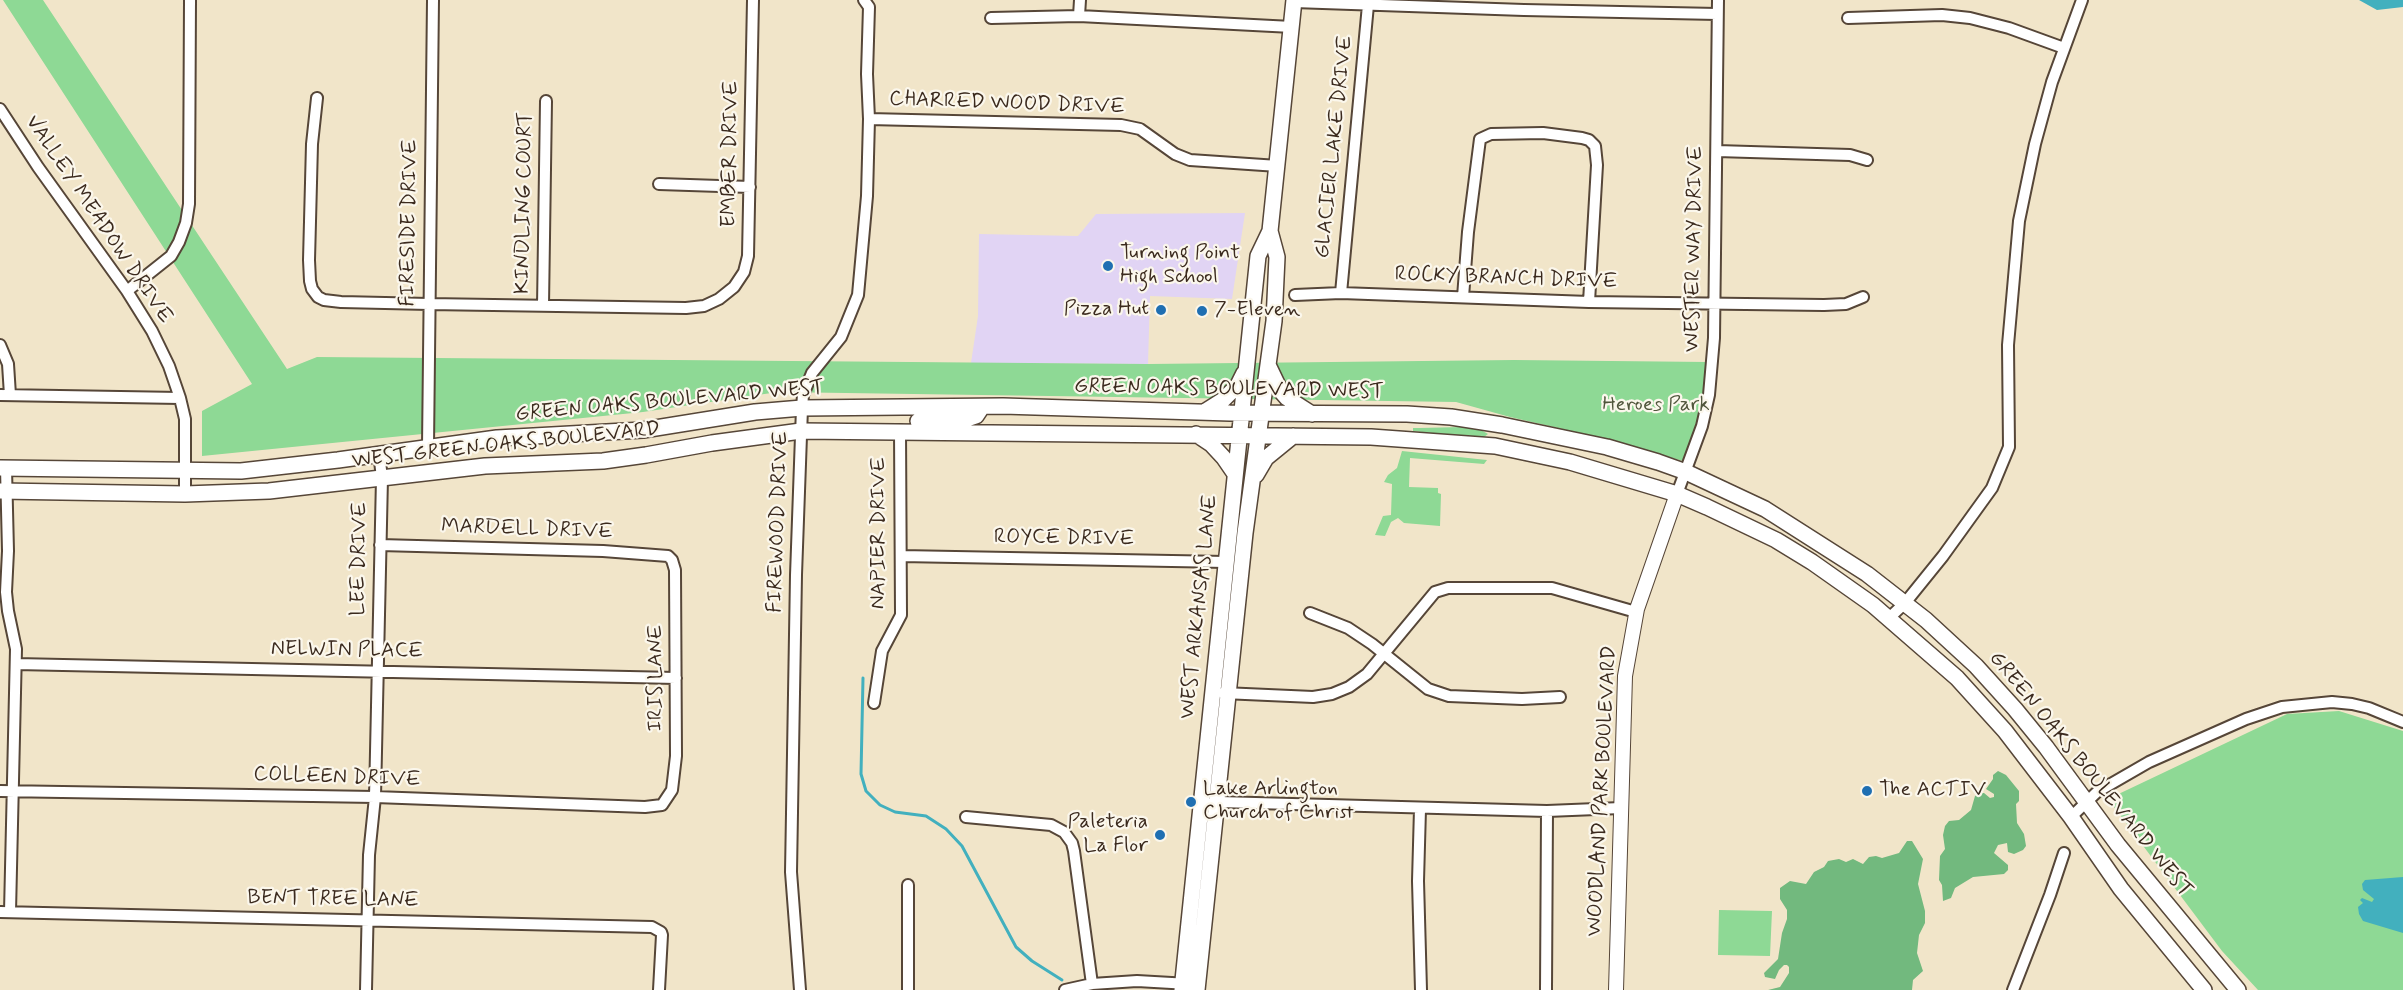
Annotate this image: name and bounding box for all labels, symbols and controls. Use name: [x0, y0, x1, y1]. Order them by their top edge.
street label: GLACIER LAKE DRIVE: [1311, 34, 1359, 260]
street label: EMBER DRIVE: [717, 80, 745, 228]
street label: CHARRED WOOD DRIVE: [889, 87, 1125, 121]
street label: VALLEY MEADOW DRIVE: [19, 111, 177, 329]
street label: KINDLING COURT: [511, 112, 539, 294]
street label: FIRESIDE DRIVE: [396, 139, 424, 307]
street label: WESTER WAY DRIVE: [1681, 146, 1709, 352]
place label: Turning Point High School: [1120, 241, 1240, 291]
marker: Turning Point High School: [1101, 259, 1115, 273]
street label: ROCKY BRANCH DRIVE: [1394, 263, 1618, 295]
place label: Pizza Hut: [1064, 297, 1149, 323]
place label: 7-Eleven: [1214, 298, 1300, 324]
marker: Pizza Hut: [1154, 303, 1168, 317]
marker: 7-Eleven: [1195, 304, 1209, 318]
street label: GREEN OAKS BOULEVARD WEST: [1074, 375, 1384, 405]
street label: GREEN OAKS BOULEVARD WEST: [515, 376, 825, 428]
park label: Heroes Park: [1602, 393, 1710, 419]
street label: WEST GREEN OAKS BOULEVARD: [351, 417, 661, 475]
street label: FIREWOOD DRIVE: [763, 431, 795, 613]
street label: NAPIER DRIVE: [867, 457, 893, 609]
street label: WEST ARKANSAS LANE: [1176, 494, 1224, 720]
street label: LEE DRIVE: [346, 502, 374, 616]
street label: MARDELL DRIVE: [441, 514, 613, 546]
street label: ROYCE DRIVE: [994, 525, 1134, 553]
street label: IRIS LANE: [644, 625, 670, 731]
street label: NELWIN PLACE: [271, 637, 423, 665]
street label: WOODLAND PARK BOULEVARD: [1583, 645, 1623, 937]
street label: GREEN OAKS BOULEVARD WEST: [1983, 647, 2197, 903]
street label: COLLEEN DRIVE: [253, 762, 421, 794]
place label: Lake Arlington Church of Christ: [1203, 777, 1354, 827]
place label: The ACTIV: [1879, 778, 1986, 804]
marker: The ACTIV: [1860, 784, 1874, 798]
marker: Lake Arlington Church of Christ: [1184, 795, 1198, 809]
place label: Paleteria La Flor: [1068, 810, 1148, 860]
marker: Paleteria La Flor: [1153, 828, 1167, 842]
street label: BENT TREE LANE: [247, 886, 419, 914]

